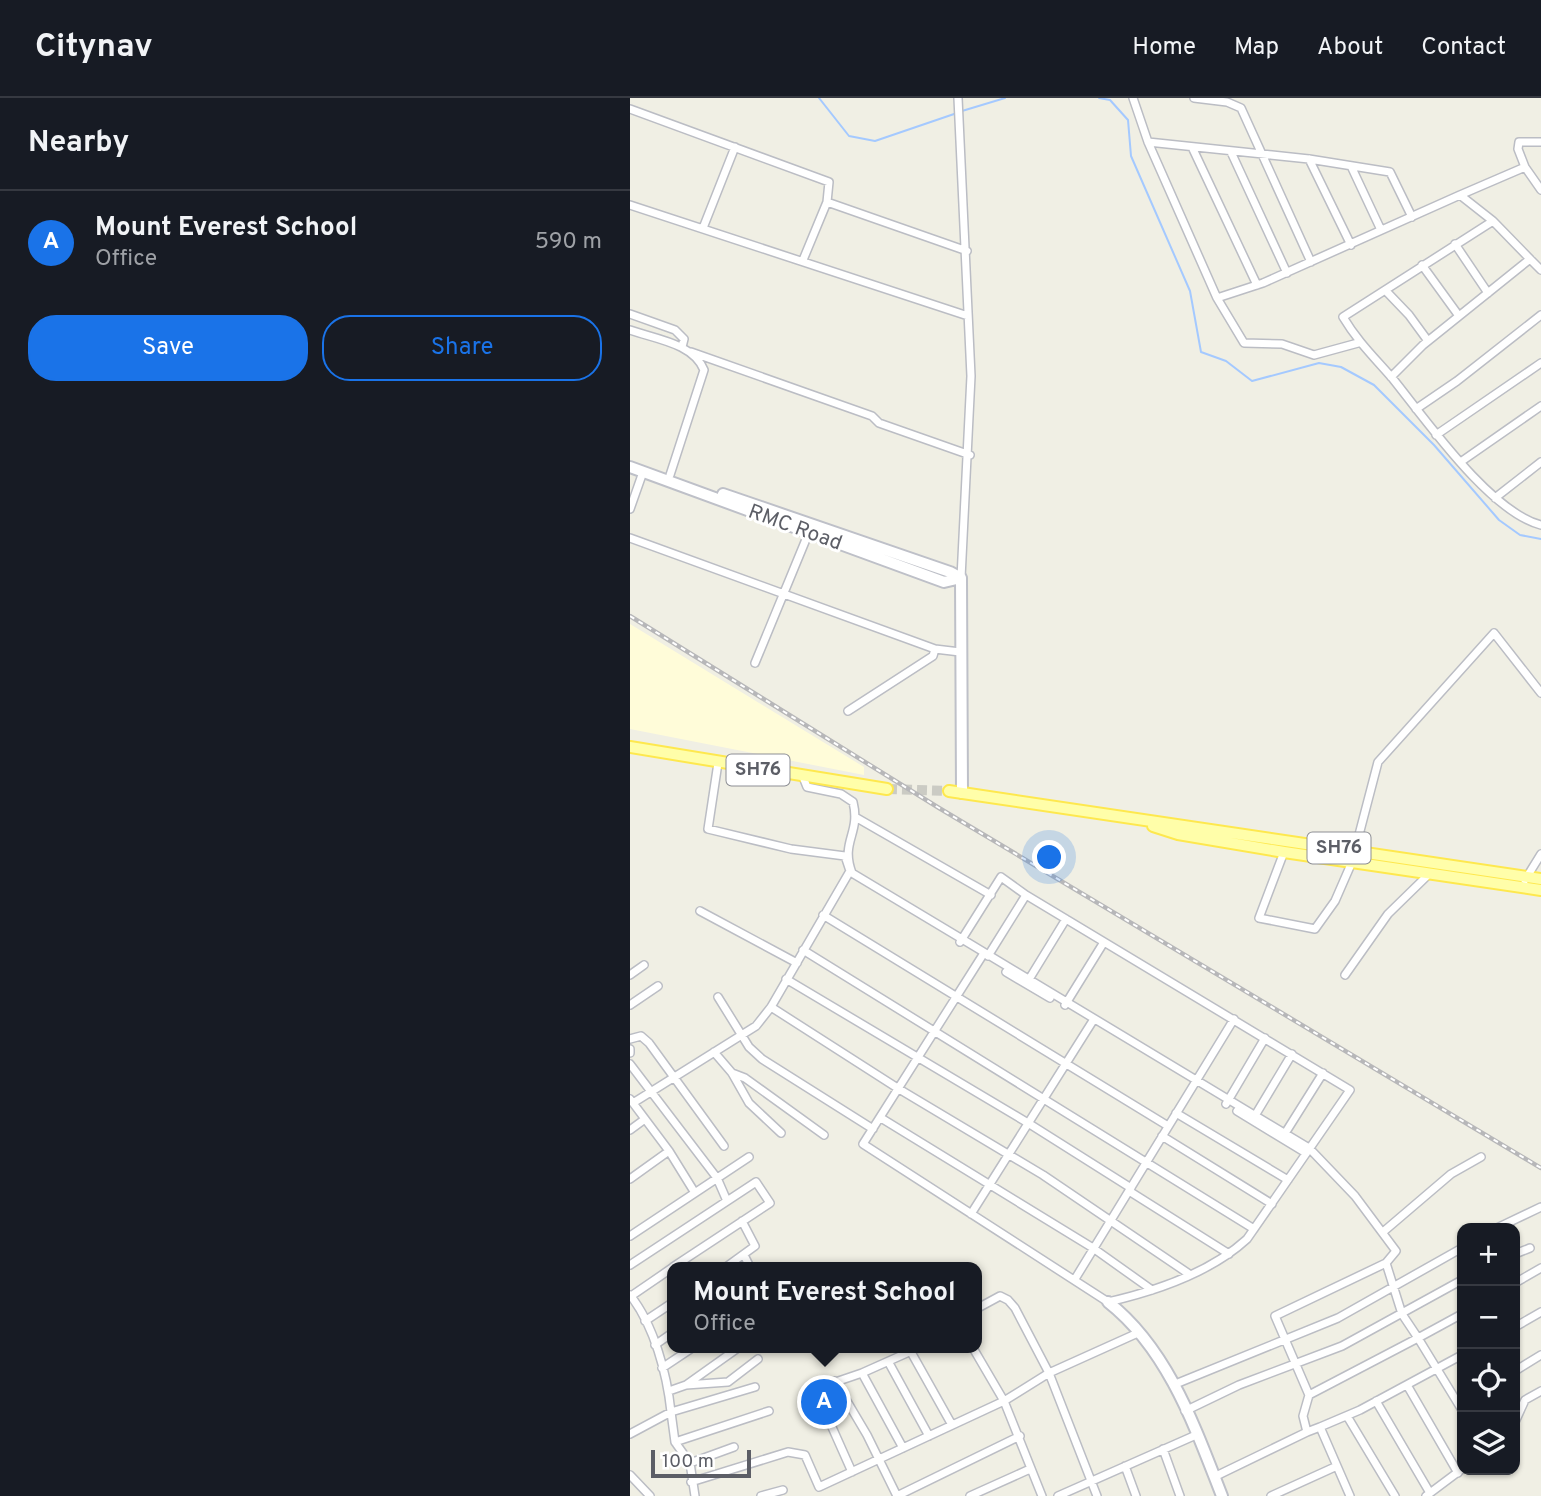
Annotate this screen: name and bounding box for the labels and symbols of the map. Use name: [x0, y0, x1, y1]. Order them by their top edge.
street label: RMC Road: [744, 499, 846, 557]
road number: SH76: [726, 754, 790, 786]
road number: SH76: [1308, 832, 1370, 863]
your location: [1032, 840, 1066, 874]
pin: A: [801, 1376, 847, 1428]
scale bar: [651, 1447, 751, 1479]

